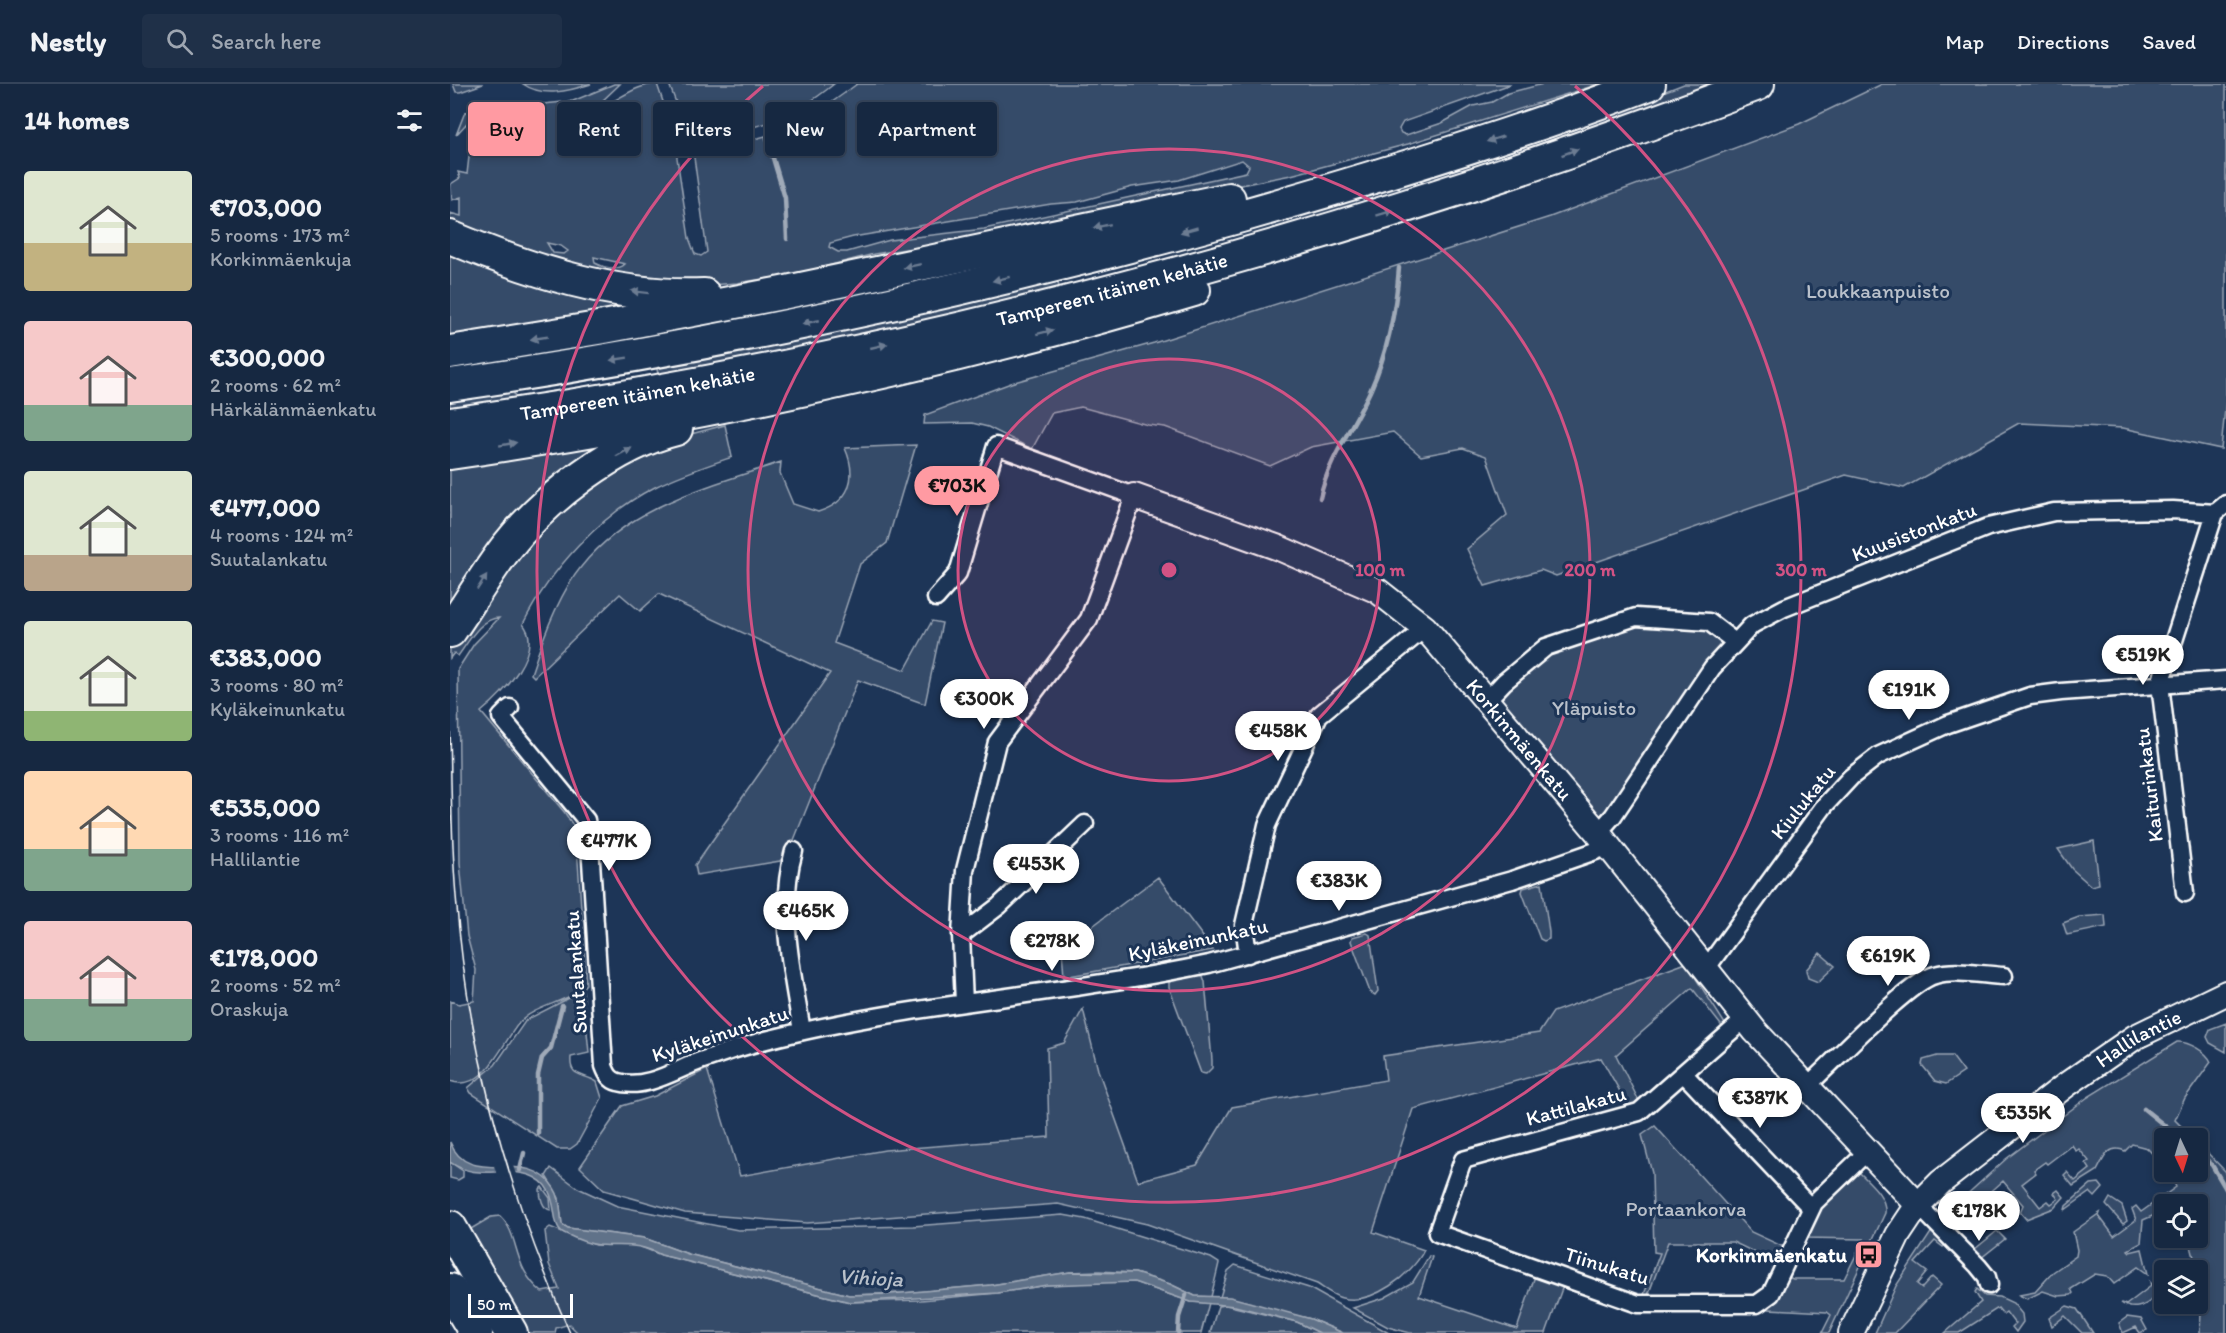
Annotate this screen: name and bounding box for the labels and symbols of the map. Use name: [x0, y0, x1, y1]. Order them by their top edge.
one-way arrow: [1486, 134, 1504, 144]
one-way arrow: [1561, 147, 1579, 157]
one-way arrow: [1376, 208, 1394, 218]
one-way arrow: [1093, 222, 1112, 231]
one-way arrow: [1180, 226, 1198, 235]
street label: Tampereen itäinen kehätie: [994, 247, 1230, 331]
one-way arrow: [902, 262, 921, 271]
one-way arrow: [992, 275, 1010, 285]
park label: Loukkaanpuisto: [1806, 278, 1950, 303]
one-way arrow: [630, 287, 649, 296]
one-way arrow: [801, 318, 820, 327]
one-way arrow: [1036, 327, 1055, 337]
one-way arrow: [529, 333, 548, 342]
one-way arrow: [870, 340, 889, 350]
one-way arrow: [609, 354, 628, 363]
street label: Tampereen itäinen kehätie: [518, 360, 757, 426]
one-way arrow: [498, 439, 517, 448]
one-way arrow: [615, 447, 632, 456]
pin: €703K: [915, 466, 999, 517]
street label: Kuusistonkatu: [1848, 496, 1980, 567]
text: 100 m: [1355, 559, 1406, 581]
text: 200 m: [1565, 559, 1616, 581]
text: 300 m: [1775, 559, 1827, 581]
centre of rings: [1159, 560, 1179, 580]
one-way arrow: [477, 574, 488, 591]
pin: €519K: [2101, 635, 2185, 686]
pin: €191K: [1867, 670, 1951, 721]
street label: Korkinmäenkatu: [1461, 673, 1578, 805]
pin: €300K: [942, 679, 1026, 730]
park label: Yläpuisto: [1552, 695, 1636, 720]
pin: €458K: [1236, 711, 1320, 762]
street label: Kaiturinkatu: [2129, 726, 2168, 844]
street label: Kiulukatu: [1765, 759, 1840, 844]
pin: €477K: [567, 821, 651, 872]
pin: €453K: [994, 844, 1078, 895]
pin: €383K: [1297, 861, 1381, 912]
pin: €465K: [764, 891, 848, 942]
street label: Suutalankatu: [559, 909, 592, 1034]
street label: Kyläkeinunkatu: [1126, 913, 1270, 967]
pin: €278K: [1010, 921, 1094, 972]
pin: €619K: [1846, 936, 1930, 987]
street label: Kyläkeinunkatu: [648, 1000, 791, 1067]
street label: Hallilantie: [2091, 1004, 2185, 1073]
pin: €387K: [1718, 1078, 1802, 1129]
street label: Kattilakatu: [1523, 1080, 1629, 1131]
pin: €535K: [1981, 1093, 2065, 1144]
north arrow: [2154, 1128, 2208, 1182]
pin: €178K: [1937, 1191, 2021, 1242]
park label: Portaankorva: [1626, 1196, 1746, 1221]
bus stop icon: Korkinmäenkatu: [1852, 1239, 1884, 1271]
street label: Tiinukatu: [1562, 1241, 1652, 1290]
place label: Korkinmäenkatu: [1696, 1242, 1848, 1267]
water label: Vihioja: [838, 1262, 904, 1293]
scale bar: [468, 1291, 573, 1318]

